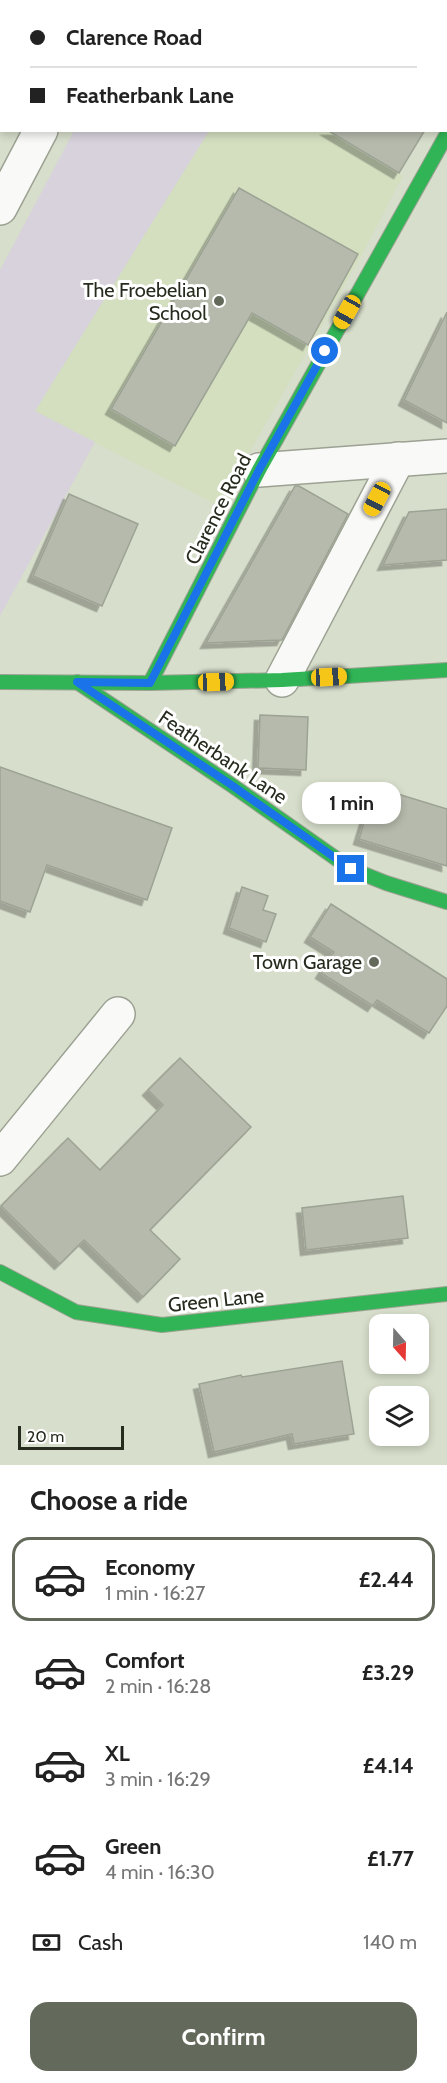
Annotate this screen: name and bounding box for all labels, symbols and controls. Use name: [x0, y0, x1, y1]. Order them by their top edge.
text: Clarence Road: [66, 24, 202, 51]
text: Featherbank Lane: [66, 82, 234, 109]
place label: The Froebelian School: [83, 278, 207, 325]
car: [330, 292, 364, 332]
marker: The Froebelian School: [212, 294, 226, 308]
route start: [311, 337, 338, 364]
street label: Clarence Road: [180, 450, 256, 568]
car: [361, 479, 393, 519]
car: [311, 667, 347, 687]
car: [198, 672, 234, 692]
street label: Featherbank Lane: [154, 705, 292, 809]
callout: 1 min: [302, 782, 400, 824]
text: 1 min: [329, 791, 374, 815]
route end: [337, 855, 364, 882]
place label: Town Garage: [253, 950, 362, 974]
marker: Town Garage: [367, 955, 381, 969]
street label: Green Lane: [167, 1283, 265, 1317]
north arrow: [369, 1314, 429, 1374]
map controls: [369, 1314, 429, 1446]
button: layers: [369, 1386, 429, 1446]
scale bar: [18, 1423, 124, 1450]
text: 20 m: [27, 1427, 64, 1446]
text: Choose a ride: [30, 1484, 188, 1517]
icon: car: [33, 1552, 87, 1606]
text: Economy: [105, 1554, 195, 1581]
text: £2.44: [359, 1566, 414, 1593]
text: 1 min · 16:27: [105, 1581, 205, 1605]
icon: car: [33, 1645, 87, 1699]
text: Comfort: [105, 1647, 184, 1674]
text: £3.29: [362, 1659, 414, 1686]
text: 2 min · 16:28: [105, 1674, 211, 1698]
icon: car: [33, 1738, 87, 1792]
text: XL: [105, 1740, 130, 1767]
text: £4.14: [363, 1752, 414, 1779]
text: 3 min · 16:29: [105, 1767, 211, 1791]
icon: car: [33, 1831, 87, 1885]
text: Green: [105, 1833, 161, 1860]
text: £1.77: [367, 1845, 414, 1872]
text: 4 min · 16:30: [105, 1860, 215, 1884]
icon: cash: [30, 1926, 63, 1959]
text: Cash: [78, 1929, 123, 1956]
text: 140 m: [363, 1930, 417, 1954]
button: Confirm: [30, 2002, 417, 2071]

